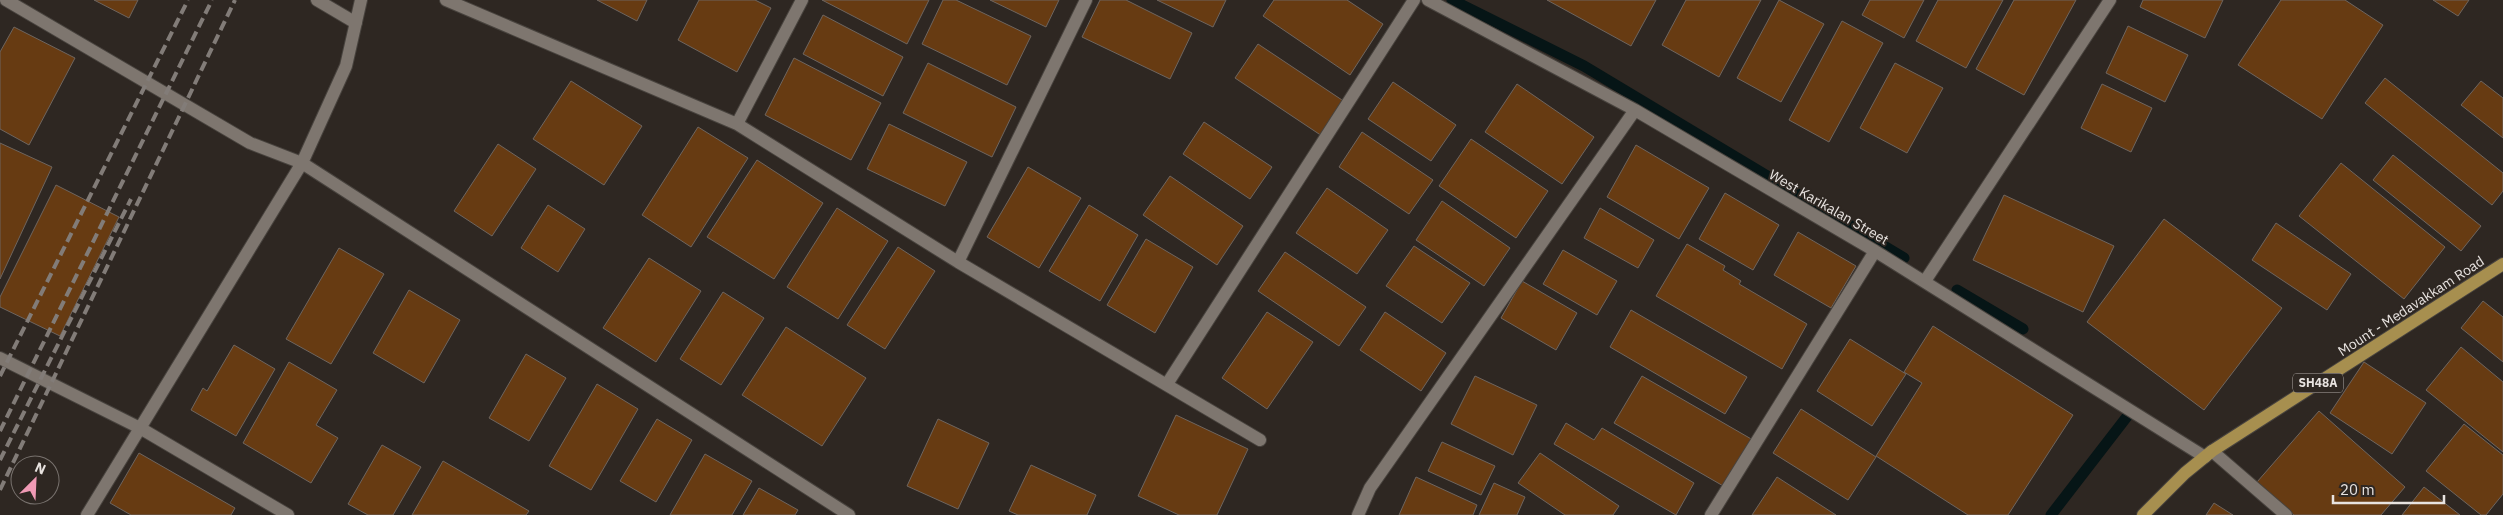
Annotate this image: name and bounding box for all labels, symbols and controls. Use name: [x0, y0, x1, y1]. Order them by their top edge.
street label: West Karikalan Street: [1766, 165, 1892, 249]
street label: Mount - Medavakkam Road: [2334, 252, 2488, 360]
road number: SH48A: [2293, 373, 2343, 392]
north arrow: [10, 455, 60, 505]
text: N: [32, 458, 49, 478]
scale bar: [2333, 472, 2444, 504]
text: 20 m: [2340, 480, 2375, 499]

